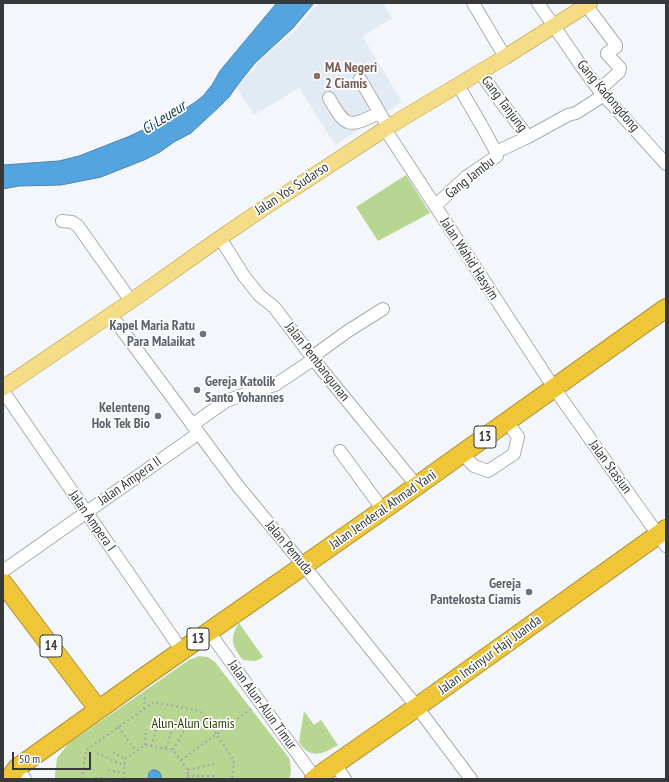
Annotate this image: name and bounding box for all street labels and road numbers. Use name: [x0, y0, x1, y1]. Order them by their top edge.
street label: Gang Kadongdong: [573, 57, 643, 135]
street label: Gang Tanjung: [478, 73, 530, 135]
street label: Gang Jambu: [442, 154, 498, 202]
street label: Jalan Yos Sudarso: [252, 159, 332, 219]
street label: Jalan Wahid Hasyim: [436, 215, 502, 303]
street label: Jalan Pembangunan: [281, 319, 353, 405]
road number: 13: [474, 426, 496, 448]
street label: Jalan Stasiun: [585, 437, 635, 497]
street label: Jalan Ampera II: [95, 453, 165, 509]
street label: Jalan Jenderal Ahmad Yani: [326, 467, 440, 553]
street label: Jalan Ampera I: [65, 487, 119, 555]
street label: Jalan Pemuda: [262, 518, 316, 578]
street label: Jalan Insinyur Haji Juanda: [435, 612, 545, 698]
road number: 13: [187, 628, 209, 650]
road number: 14: [40, 635, 62, 657]
street label: Jalan Alun-Alun Timur: [224, 657, 300, 753]

